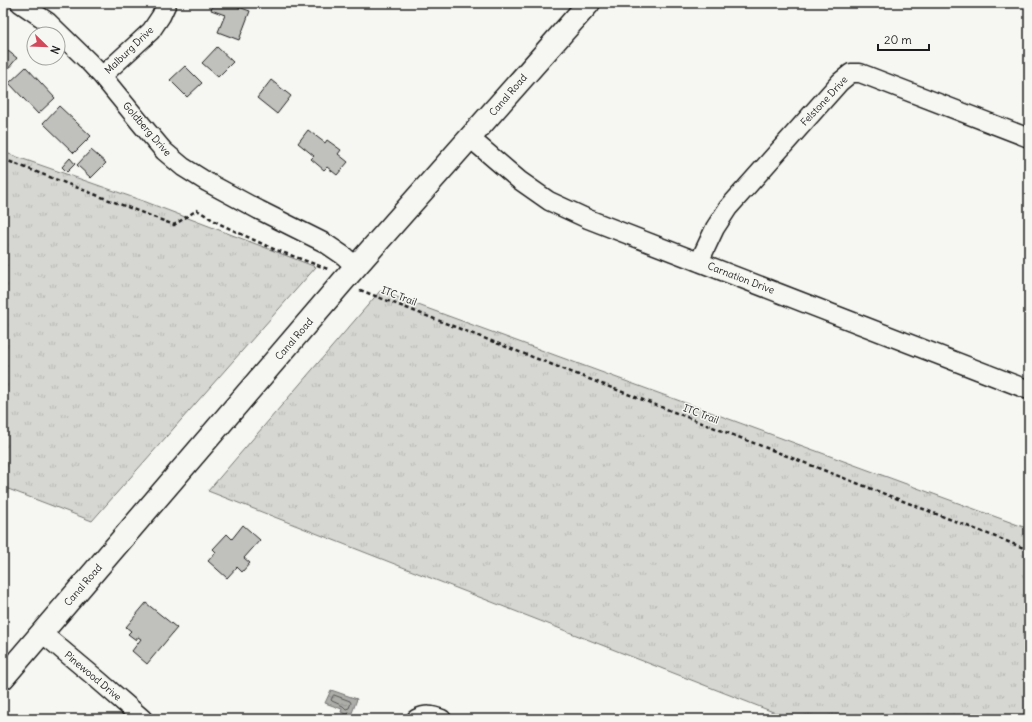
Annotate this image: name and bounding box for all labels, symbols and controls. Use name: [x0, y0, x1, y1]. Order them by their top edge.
street label: Malburg Drive: [102, 23, 156, 77]
north arrow: [26, 26, 66, 66]
scale bar: [878, 26, 929, 52]
text: 20 m: [884, 32, 912, 47]
text: N: [47, 44, 63, 56]
street label: Canal Road: [486, 71, 530, 119]
street label: Felstone Drive: [798, 73, 850, 129]
street label: Goldberg Drive: [120, 99, 174, 159]
street label: Carnation Drive: [706, 259, 776, 297]
street label: ITC Trail: [379, 283, 419, 309]
street label: Canal Road: [272, 315, 316, 363]
street label: ITC Trail: [681, 401, 721, 427]
street label: Canal Road: [61, 561, 105, 609]
street label: Pinewood Drive: [62, 648, 124, 704]

